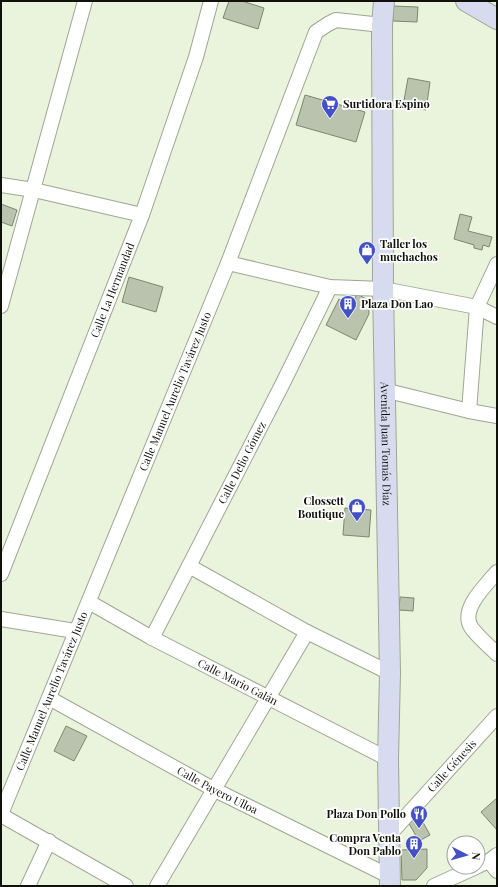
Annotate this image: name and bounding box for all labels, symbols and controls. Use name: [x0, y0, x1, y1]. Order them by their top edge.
supermarket icon: Surtidora Espino: [320, 94, 340, 119]
place label: Surtidora Espino: [343, 96, 430, 111]
place label: Taller los muchachos: [380, 236, 438, 264]
street label: Calle La Hermandad: [87, 240, 138, 340]
shop icon: Taller los muchachos: [357, 240, 377, 265]
building icon: Plaza Don Lao: [338, 294, 358, 319]
place label: Plaza Don Lao: [361, 296, 433, 311]
street label: Calle Manuel Aurelio Tavárez Justo: [135, 309, 214, 473]
street label: Avenida Juan Tomás Díaz: [378, 381, 395, 506]
street label: Calle Delio Gómez: [214, 419, 269, 506]
place label: Clossett Boutique: [298, 493, 344, 521]
shop icon: Clossett Boutique: [347, 497, 367, 522]
street label: Calle Manuel Aurelio Tavárez Justo: [12, 609, 91, 773]
street label: Calle Mario Galán: [196, 655, 281, 708]
street label: Calle Génesis: [424, 736, 479, 795]
street label: Calle Payero Ulloa: [175, 763, 261, 817]
restaurant icon: Plaza Don Pollo: [409, 804, 429, 829]
place label: Plaza Don Pollo: [326, 806, 406, 821]
place label: Compra Venta Don Pablo: [329, 830, 401, 858]
building icon: Compra Venta Don Pablo: [404, 834, 424, 859]
north arrow: [446, 835, 486, 875]
text: N: [469, 851, 484, 861]

